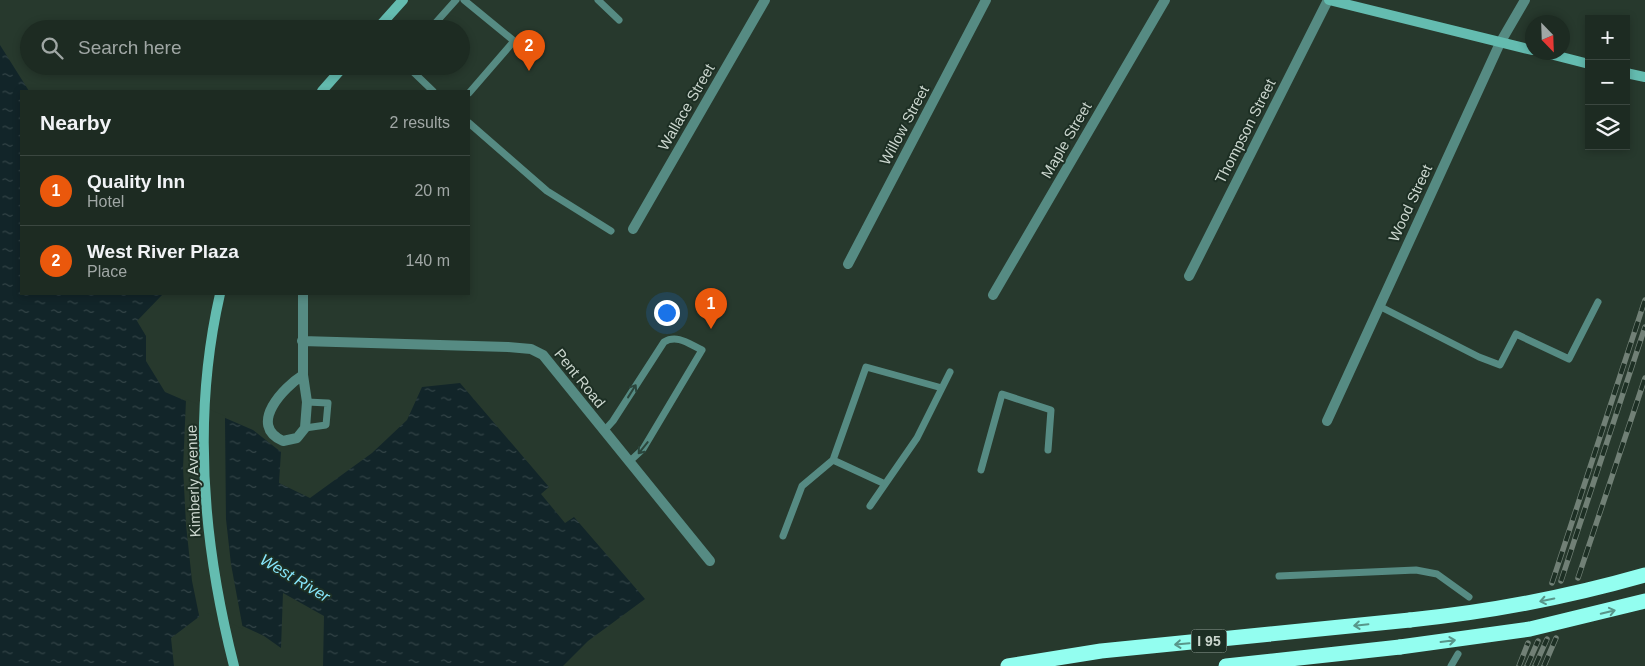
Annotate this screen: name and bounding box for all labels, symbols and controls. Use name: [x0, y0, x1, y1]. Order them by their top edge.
north arrow: [1525, 15, 1570, 60]
map controls: [1585, 15, 1630, 150]
button: +: [1585, 15, 1630, 60]
search box: [20, 20, 470, 75]
pin: 2: [513, 30, 545, 71]
icon: search: [38, 34, 66, 62]
text: Search here: [78, 37, 182, 58]
street label: Wallace Street: [654, 60, 718, 153]
button: −: [1585, 60, 1630, 105]
street label: Thompson Street: [1211, 75, 1279, 186]
street label: Willow Street: [876, 82, 932, 168]
street label: Maple Street: [1037, 98, 1095, 181]
button: layers: [1585, 105, 1630, 150]
text: Nearby: [40, 111, 111, 134]
text: 2 results: [390, 114, 450, 131]
street label: Wood Street: [1385, 161, 1436, 244]
text: Quality Inn: [87, 171, 185, 192]
text: 1: [52, 182, 60, 199]
text: 20 m: [414, 182, 450, 199]
text: Hotel: [87, 193, 124, 210]
text: West River Plaza: [87, 241, 239, 262]
text: 2: [52, 252, 60, 269]
text: 140 m: [406, 252, 450, 269]
text: Place: [87, 263, 127, 280]
pin: 1: [695, 288, 727, 329]
your location: [654, 300, 680, 326]
street label: Pent Road: [551, 345, 609, 411]
one-way arrow: [627, 385, 637, 399]
street label: Kimberly Avenue: [183, 425, 203, 537]
one-way arrow: [637, 441, 648, 454]
water label: West River: [257, 551, 333, 606]
one-way arrow: [1539, 595, 1555, 605]
one-way arrow: [1599, 607, 1615, 616]
one-way arrow: [1354, 620, 1370, 630]
road number: I 95: [1192, 630, 1226, 652]
one-way arrow: [1440, 636, 1456, 646]
one-way arrow: [1175, 639, 1191, 648]

